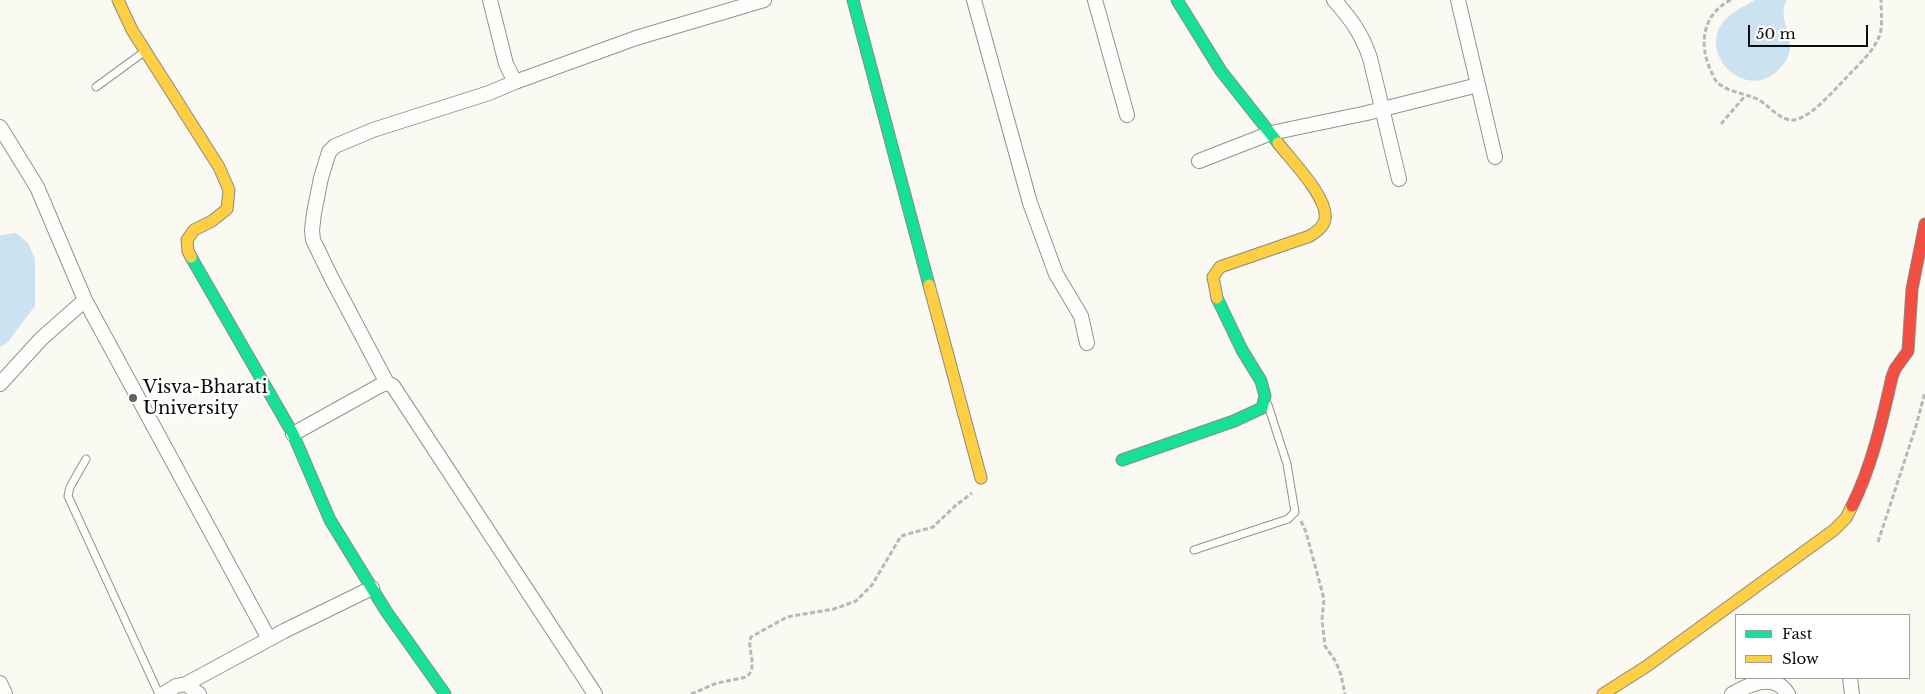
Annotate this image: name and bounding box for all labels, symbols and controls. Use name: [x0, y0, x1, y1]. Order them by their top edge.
scale bar: [1750, 15, 1870, 47]
text: 50 m: [1756, 24, 1796, 43]
place label: Visva-Bharati University: [143, 377, 268, 419]
marker: Visva-Bharati University: [127, 392, 139, 404]
legend: [1735, 614, 1910, 679]
text: Fast: [1782, 624, 1812, 643]
text: Slow: [1782, 649, 1819, 668]

